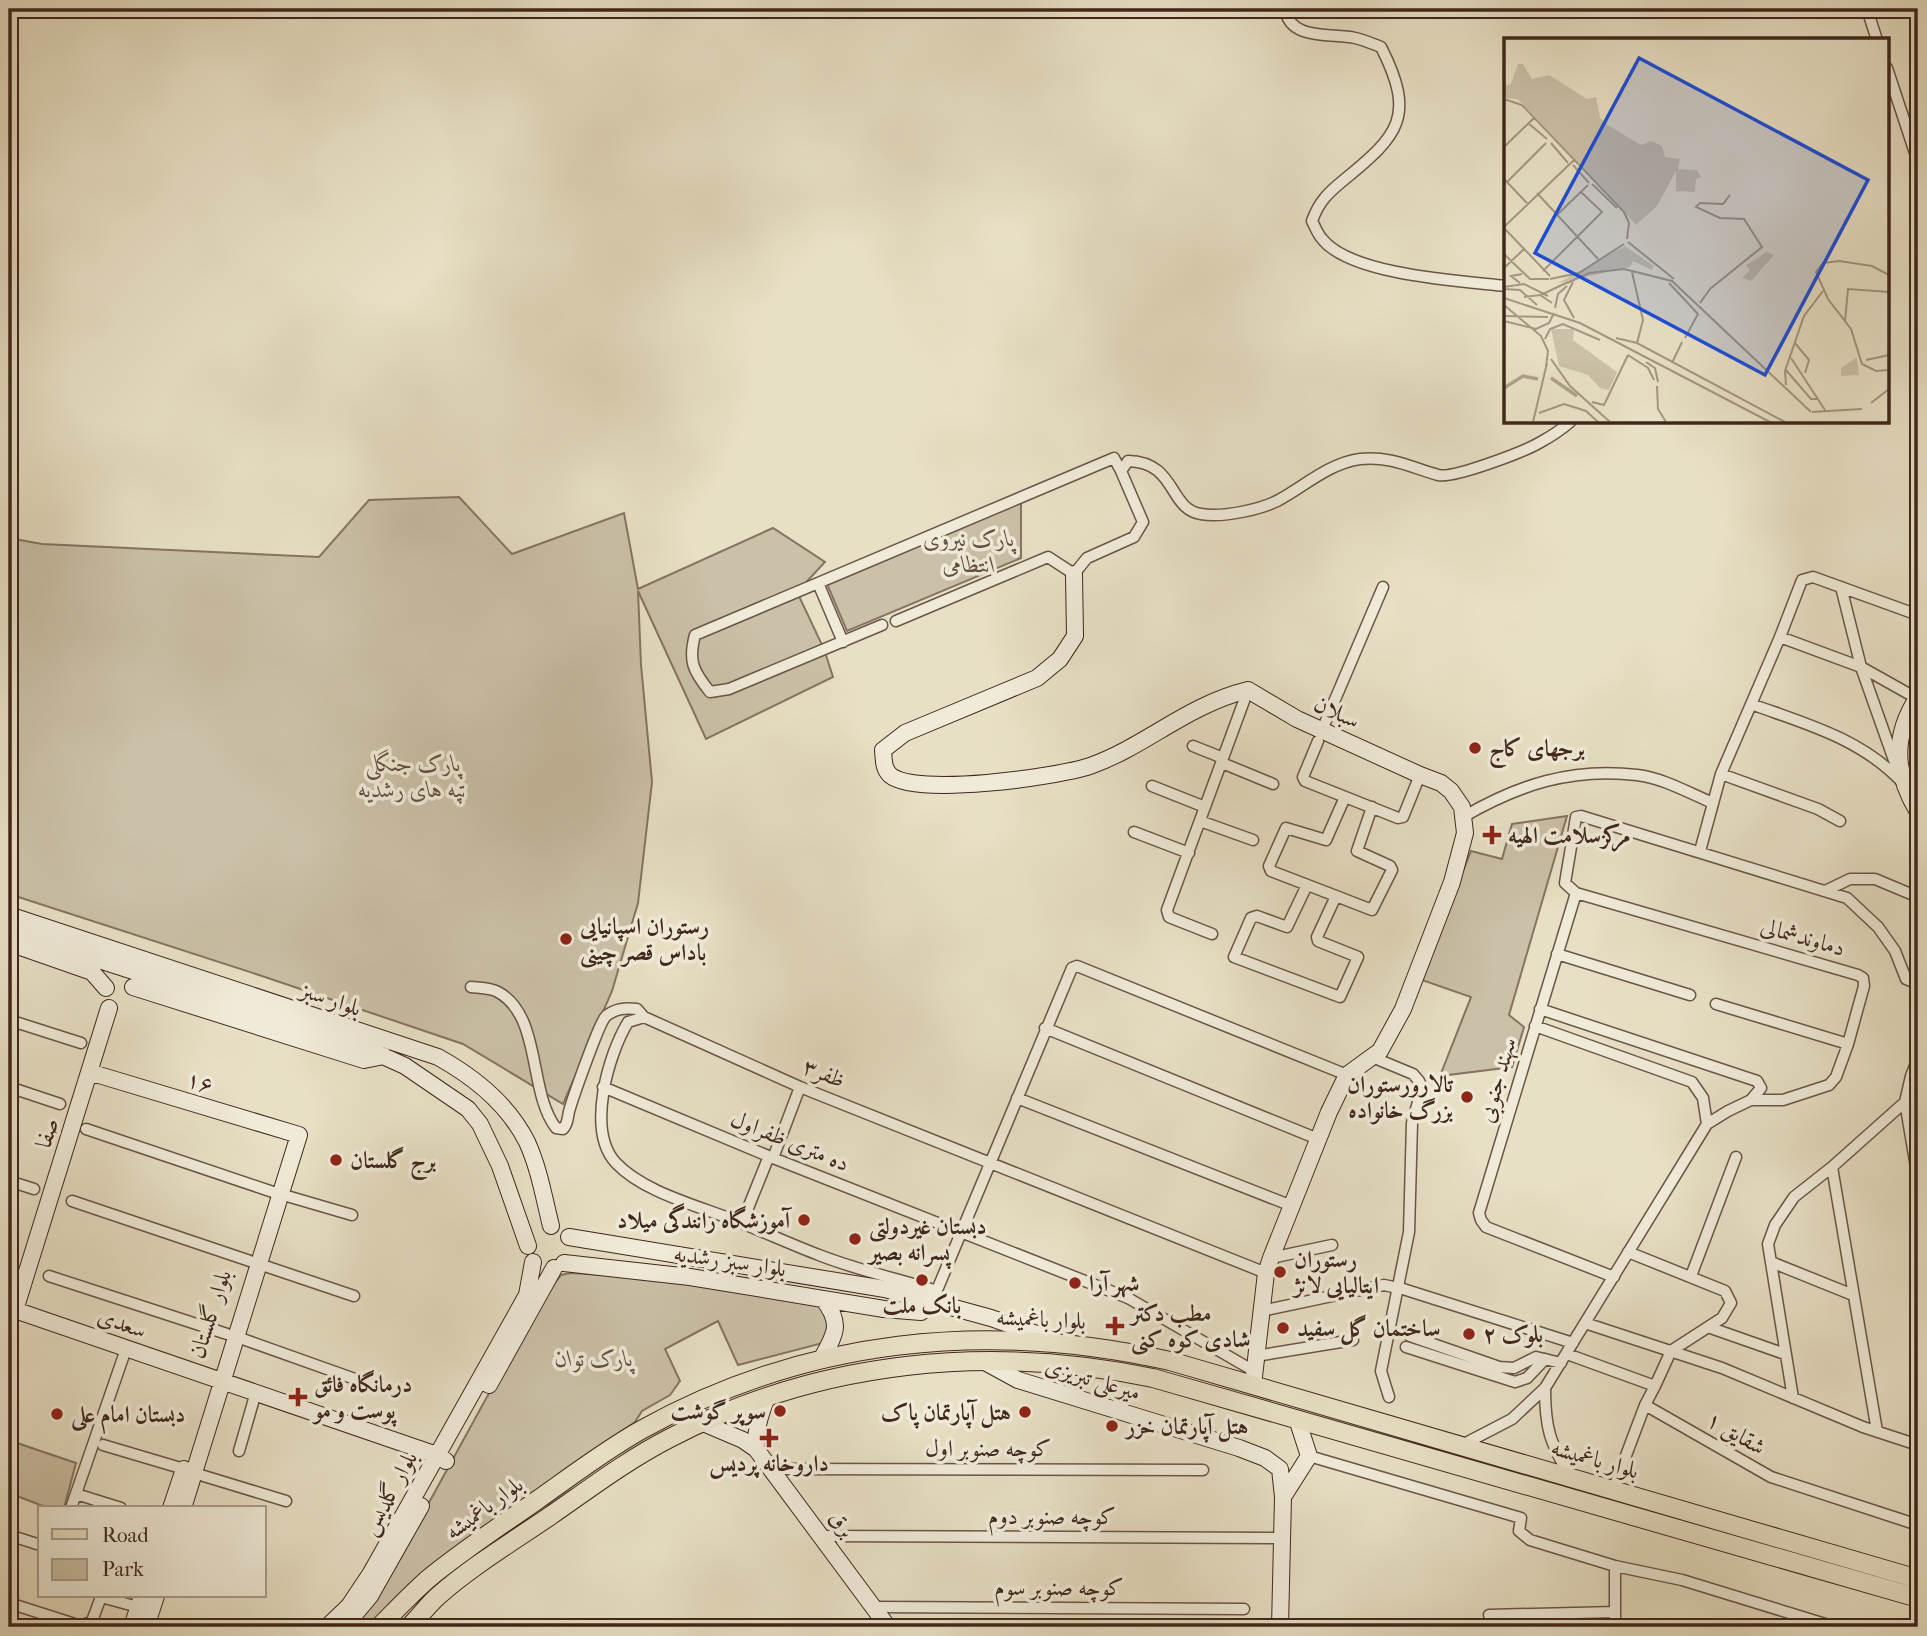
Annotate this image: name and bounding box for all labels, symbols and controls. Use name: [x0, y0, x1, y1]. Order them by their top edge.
inset map: [1504, 38, 1888, 424]
park label: پارک نیروی انتظامی: [923, 525, 1017, 578]
street label: سبلان: [1310, 690, 1364, 734]
place label: برجهای کاج: [1489, 735, 1585, 769]
marker: برجهای کاج: [1467, 740, 1483, 756]
park label: پارک جنگلی تپه های رشدیه: [358, 749, 468, 804]
place label: مرکزسلامت الهیه: [1508, 822, 1630, 852]
marker: مرکزسلامت الهیه: [1482, 825, 1502, 845]
street label: دماوندشمالی: [1758, 912, 1848, 962]
place label: رستوران اسپانیایی باداس قصر چینی: [579, 913, 709, 969]
marker: رستوران اسپانیایی باداس قصر چینی: [558, 931, 574, 947]
street label: بلوار سبز: [295, 975, 365, 1023]
street label: سهند جنوبی: [1472, 1034, 1524, 1126]
street label: ظفر۳: [799, 1052, 849, 1095]
street label: ۱۶: [183, 1065, 217, 1099]
place label: تالارورستوران بزرگ خانواده: [1347, 1071, 1454, 1125]
marker: تالارورستوران بزرگ خانواده: [1459, 1089, 1475, 1105]
street label: ده متری ظفراول: [726, 1105, 853, 1178]
street label: صفا: [30, 1115, 64, 1151]
place label: برج گلستان: [350, 1146, 436, 1181]
marker: برج گلستان: [328, 1152, 344, 1168]
place label: آموزشگاه رانندگی میلاد: [617, 1203, 793, 1235]
marker: آموزشگاه رانندگی میلاد: [796, 1212, 812, 1228]
place label: دبستان غیردولتی پسرانه بصیر: [866, 1213, 987, 1270]
marker: دبستان غیردولتی پسرانه بصیر: [847, 1231, 863, 1247]
street label: بلوار سبز رشدیه: [672, 1240, 788, 1283]
place label: رستوران ایتالیایی لانژ: [1291, 1246, 1379, 1301]
marker: رستوران ایتالیایی لانژ: [1272, 1264, 1288, 1280]
street label: بلوار گلستان: [182, 1266, 238, 1362]
place label: شهر آرا: [1089, 1270, 1140, 1298]
marker: بانک ملت: [914, 1272, 930, 1288]
marker: شهر آرا: [1067, 1275, 1083, 1291]
place label: بانک ملت: [883, 1292, 961, 1319]
place label: مطب دکتر شادی کوه کنی: [1128, 1300, 1251, 1356]
street label: سعدی: [94, 1302, 150, 1344]
street label: بلوار باغمیشه: [995, 1303, 1087, 1336]
place label: ساختمان گل سفید: [1297, 1314, 1441, 1345]
marker: مطب دکتر شادی کوه کنی: [1105, 1316, 1125, 1336]
marker: ساختمان گل سفید: [1275, 1320, 1291, 1336]
place label: بلوک ۲: [1483, 1321, 1543, 1348]
marker: بلوک ۲: [1461, 1326, 1477, 1342]
park label: پارک توان: [555, 1345, 635, 1375]
street label: میرعلی تبریزی: [1041, 1352, 1144, 1410]
place label: درمانگاه فائق پوست و مو: [311, 1369, 412, 1427]
marker: درمانگاه فائق پوست و مو: [288, 1387, 308, 1407]
place label: سوپر گوشت: [671, 1398, 766, 1427]
place label: هتل آپارتمان پاک: [881, 1399, 1011, 1429]
place label: دبستان امام علی: [70, 1401, 185, 1435]
marker: سوپر گوشت: [772, 1403, 788, 1419]
marker: هتل آپارتمان پاک: [1017, 1404, 1033, 1420]
street label: شقایق ۱: [1701, 1405, 1770, 1461]
marker: دبستان امام علی: [49, 1406, 65, 1422]
place label: هتل آپارتمان خزر: [1123, 1413, 1248, 1443]
marker: هتل آپارتمان خزر: [1104, 1418, 1120, 1434]
marker: داروخانه پردیس: [761, 1430, 777, 1446]
street label: بلوار باغمیشه: [1548, 1434, 1642, 1485]
street label: کوچه صنوبر اول: [925, 1435, 1051, 1464]
street label: بلوار گلدیس: [354, 1446, 425, 1541]
place label: داروخانه پردیس: [709, 1450, 829, 1479]
street label: بلوار باغمیشه: [440, 1471, 529, 1546]
street label: کوچه صنوبر دوم: [988, 1503, 1116, 1536]
street label: برق: [823, 1505, 861, 1543]
legend: [38, 1506, 266, 1598]
text: Road: [102, 1523, 149, 1547]
text: Park: [102, 1557, 144, 1581]
street label: کوچه صنوبر سوم: [994, 1574, 1124, 1607]

